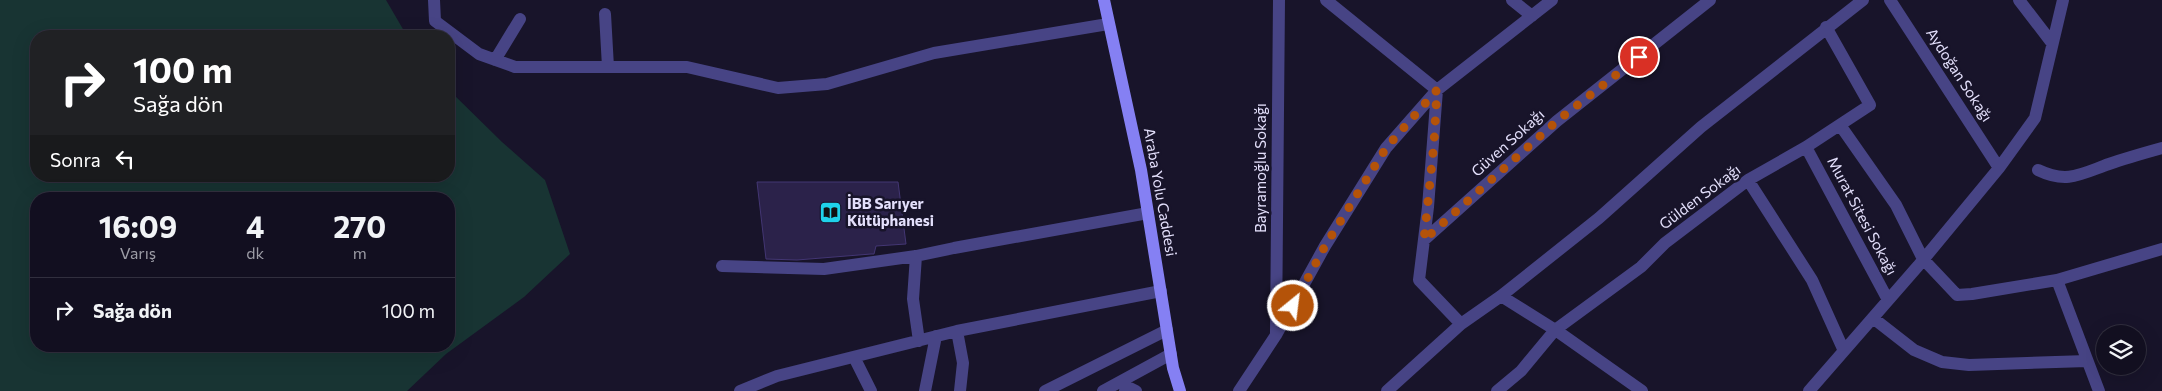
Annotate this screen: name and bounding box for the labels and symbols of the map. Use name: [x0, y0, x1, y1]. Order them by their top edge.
street label: Aydoğan Sokağı: [1923, 24, 1997, 125]
pin: [1618, 36, 1660, 78]
street label: Bayramoğlu Sokağı: [1251, 103, 1269, 233]
street label: Güven Sokağı: [1467, 105, 1548, 180]
street label: Araba Yolu Caddesi: [1141, 126, 1181, 257]
street label: Murat Sitesi Sokağı: [1824, 153, 1902, 278]
street label: Gülden Sokağı: [1655, 160, 1744, 233]
place label: İBB Sarıyer Kütüphanesi: [847, 194, 934, 229]
library icon: İBB Sarıyer Kütüphanesi: [819, 201, 843, 225]
position arrow: [1266, 279, 1318, 331]

